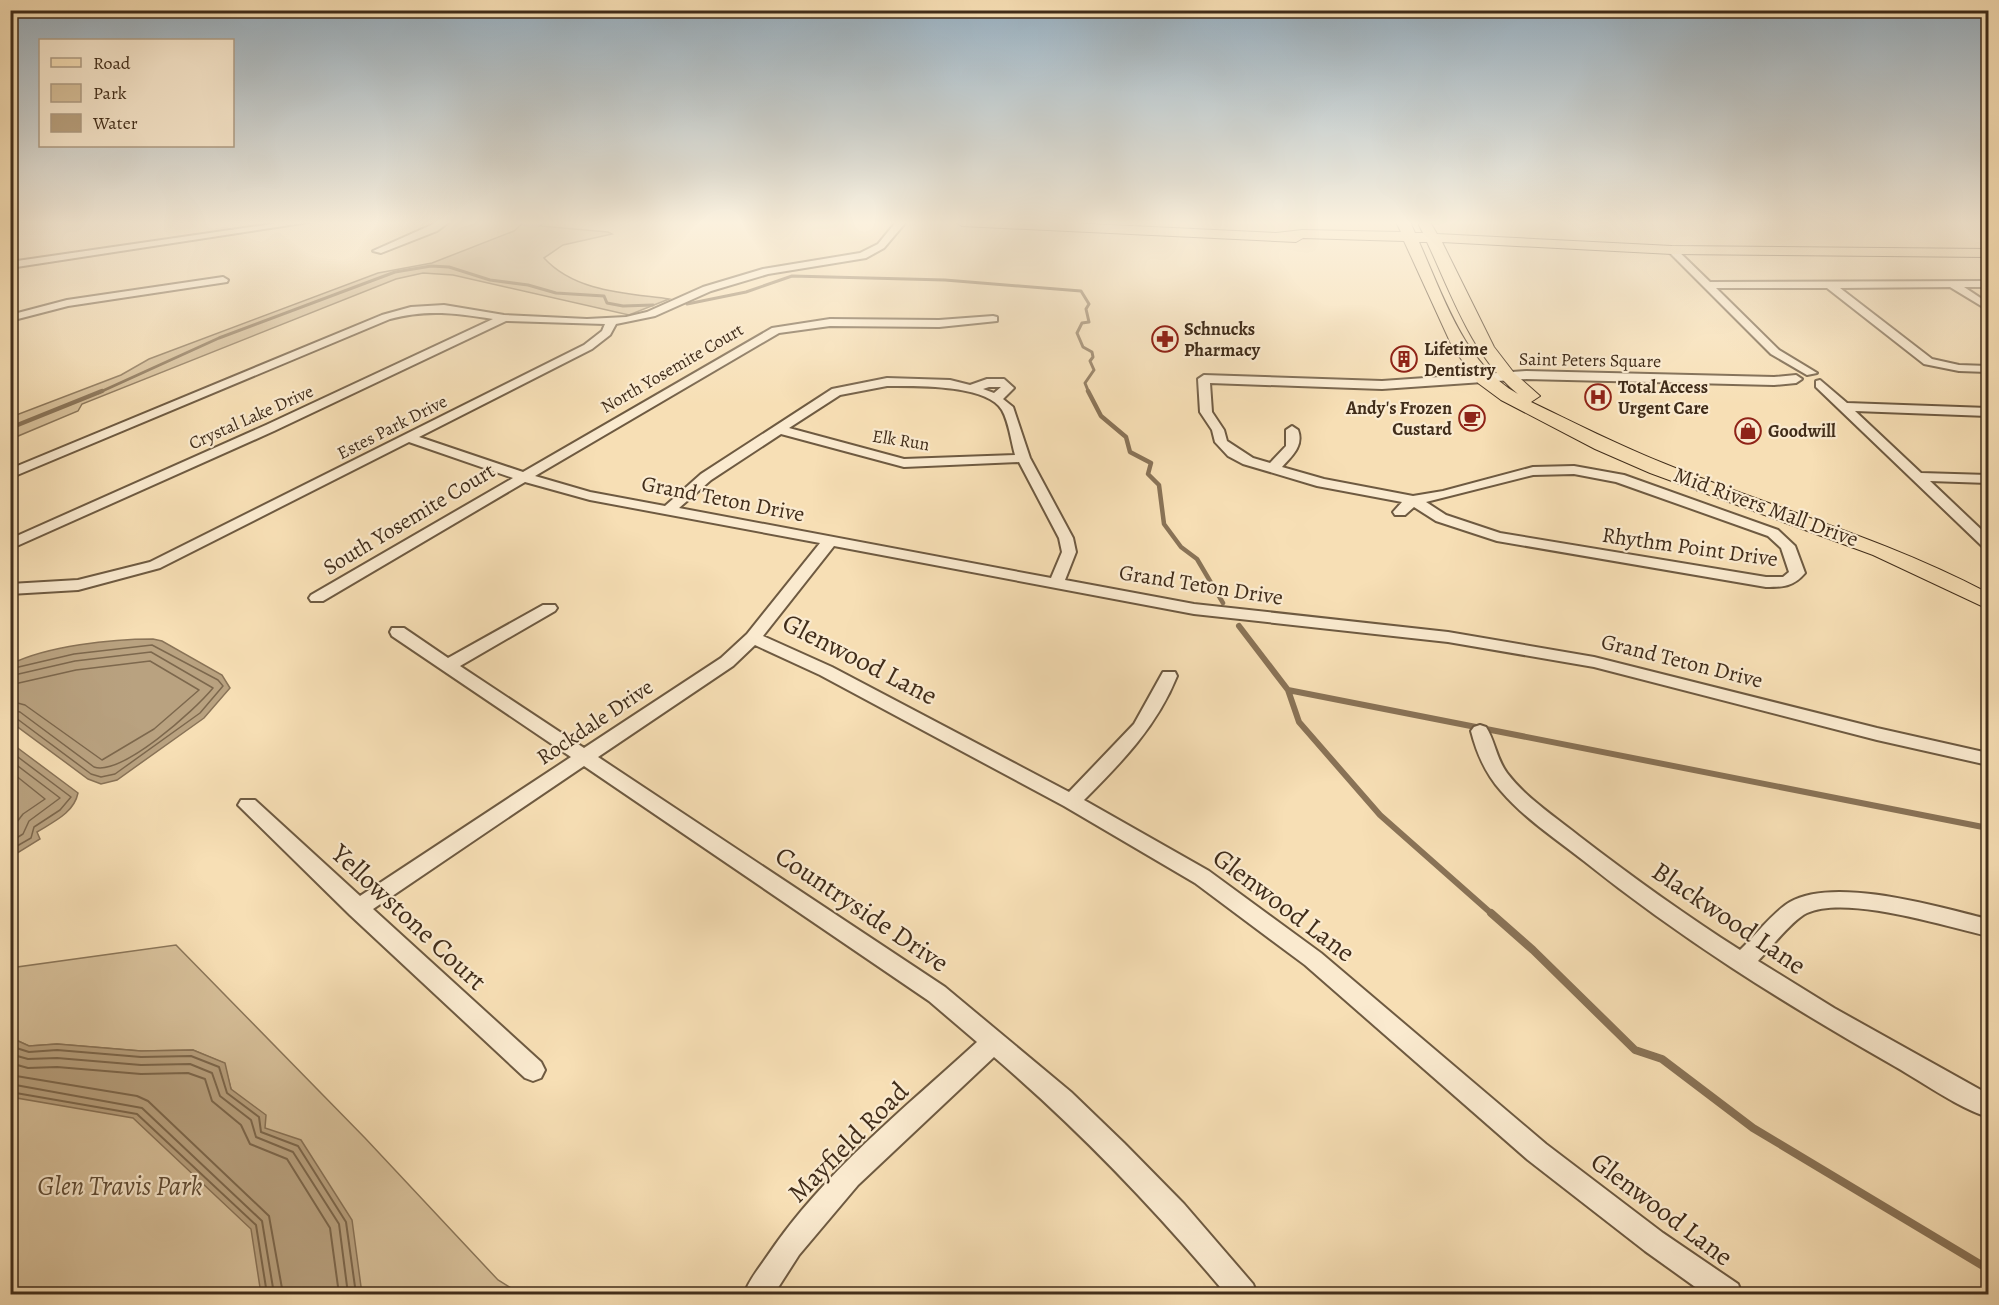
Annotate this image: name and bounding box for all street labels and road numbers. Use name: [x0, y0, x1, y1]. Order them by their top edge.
street label: North Yosemite Court: [596, 317, 748, 419]
street label: Saint Peters Square: [1519, 347, 1661, 373]
street label: Crystal Lake Drive: [185, 379, 317, 455]
street label: Estes Park Drive: [333, 389, 451, 465]
street label: Elk Run: [871, 424, 931, 456]
street label: South Yosemite Court: [317, 456, 501, 582]
street label: Mid Rivers Mall Drive: [1670, 460, 1862, 554]
street label: Grand Teton Drive: [639, 468, 807, 530]
street label: Rhythm Point Drive: [1600, 520, 1780, 574]
street label: Grand Teton Drive: [1117, 557, 1285, 613]
street label: Glenwood Lane: [776, 605, 944, 713]
street label: Grand Teton Drive: [1598, 626, 1766, 696]
street label: Rockdale Drive: [531, 672, 659, 772]
street label: Yellowstone Court: [323, 835, 494, 998]
street label: Countryside Drive: [768, 838, 956, 980]
street label: Glenwood Lane: [1206, 840, 1362, 970]
street label: Blackwood Lane: [1645, 853, 1813, 983]
street label: Mayfield Road: [780, 1073, 917, 1210]
street label: Glenwood Lane: [1584, 1144, 1740, 1274]

